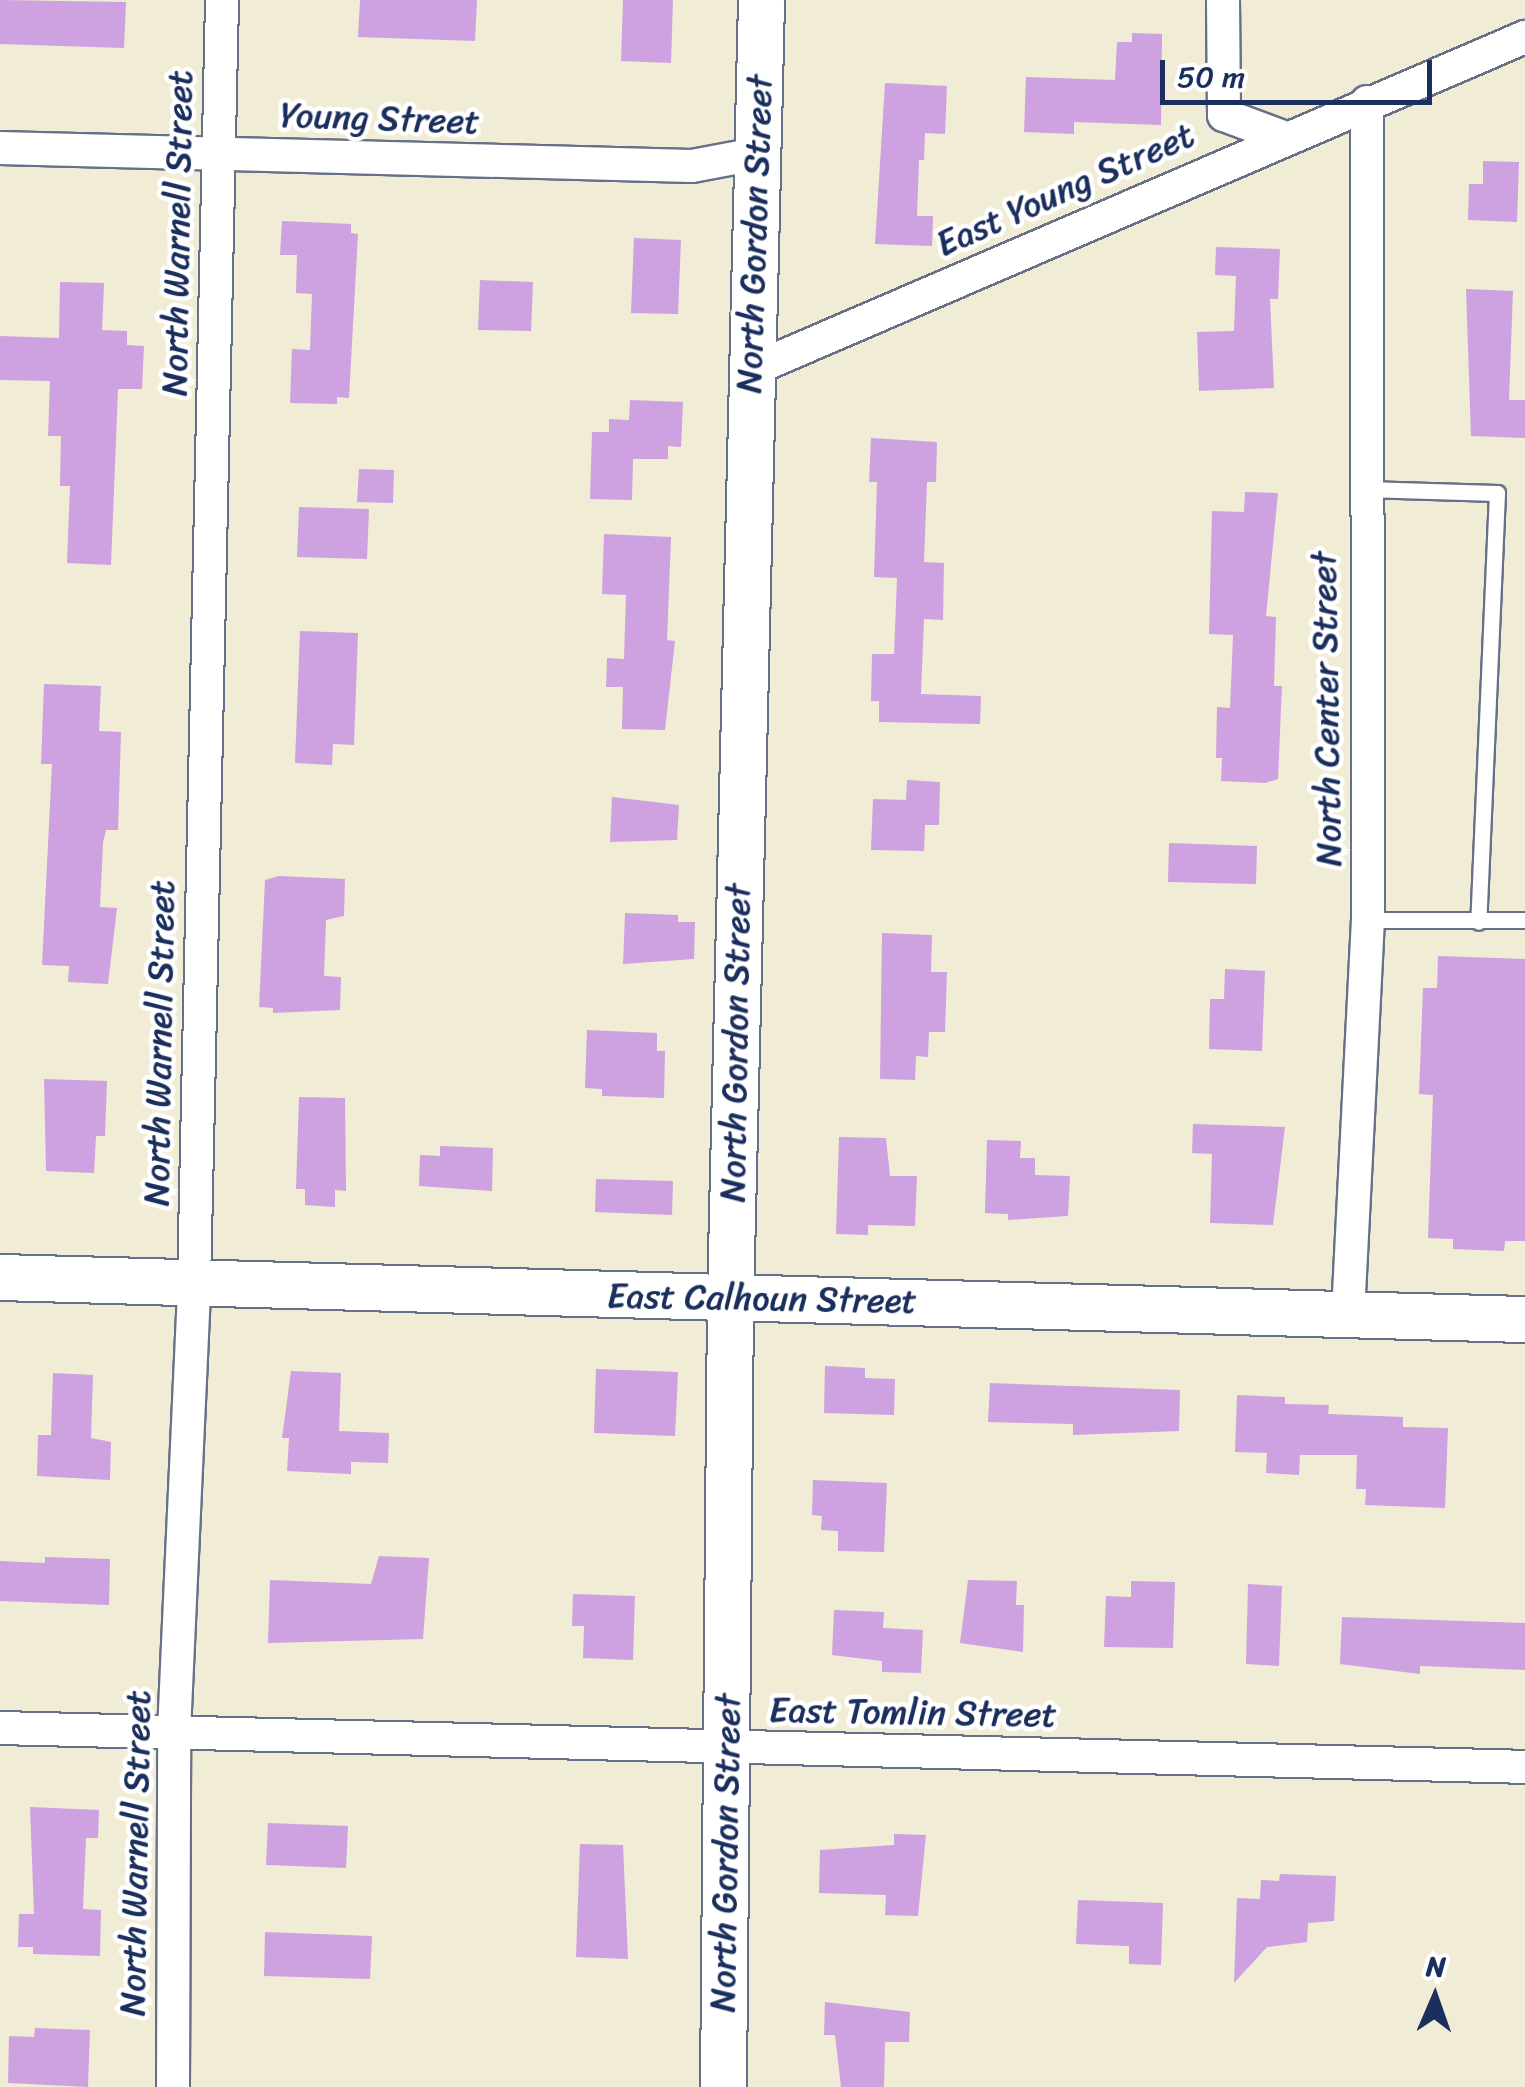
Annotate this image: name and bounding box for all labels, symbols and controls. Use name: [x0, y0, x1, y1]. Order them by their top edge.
scale bar: [1165, 40, 1438, 102]
text: 50 m: [1177, 50, 1245, 104]
street label: North Warnell Street: [153, 70, 201, 396]
street label: North Gordon Street: [727, 74, 781, 394]
street label: Young Street: [280, 94, 480, 142]
street label: East Young Street: [930, 113, 1200, 265]
street label: North Center Street: [1302, 551, 1350, 867]
street label: North Warnell Street: [135, 880, 183, 1206]
street label: North Gordon Street: [711, 883, 759, 1203]
street label: East Calhoun Street: [606, 1274, 918, 1322]
street label: East Tomlin Street: [769, 1688, 1057, 1736]
street label: North Warnell Street: [111, 1690, 159, 2016]
street label: North Gordon Street: [701, 1693, 749, 2013]
text: N: [1426, 1942, 1447, 1991]
north arrow: [1385, 1947, 1485, 2047]

